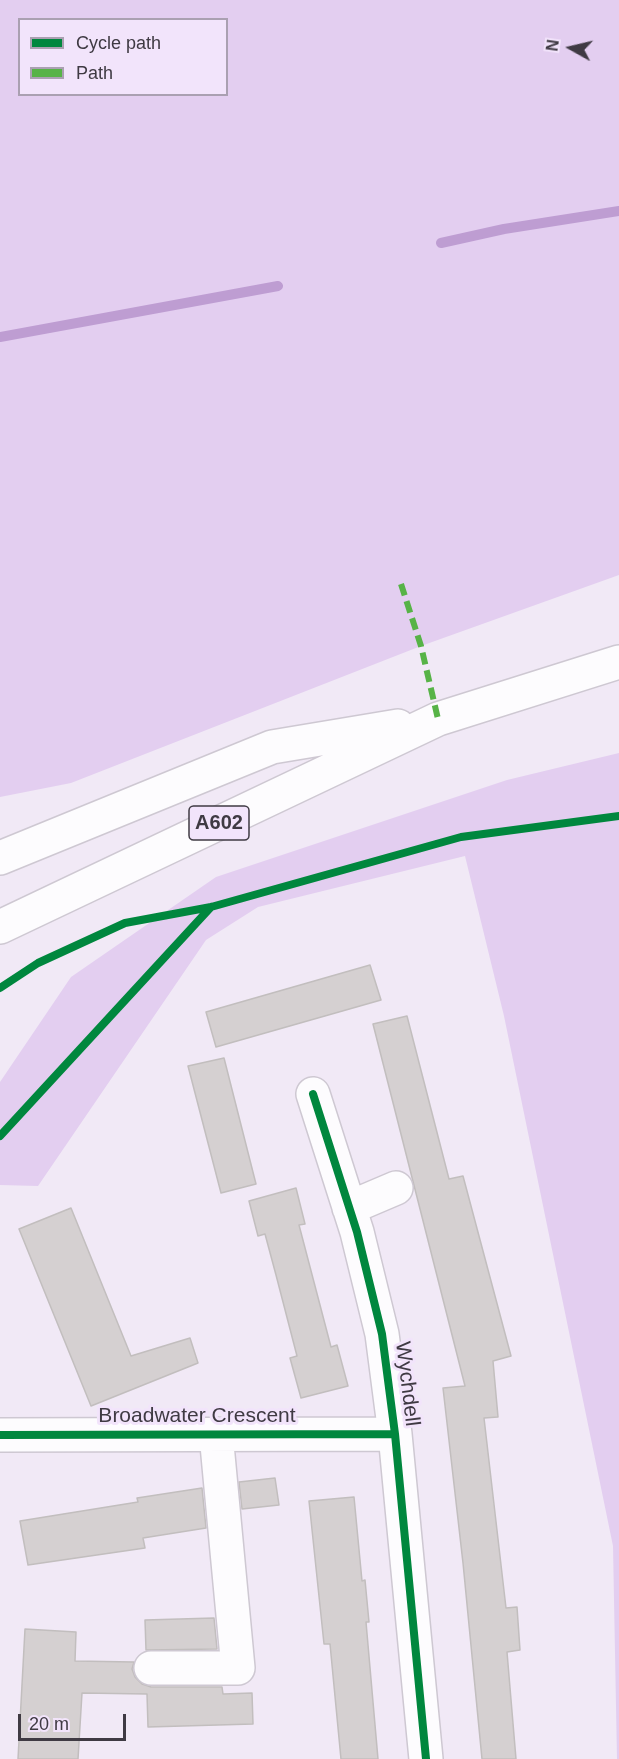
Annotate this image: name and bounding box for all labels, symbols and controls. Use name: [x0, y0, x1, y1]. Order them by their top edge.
legend: [18, 18, 228, 96]
north arrow: [541, 18, 601, 78]
text: Cycle path: [76, 33, 161, 53]
text: N: [543, 39, 562, 52]
text: Path: [76, 63, 113, 83]
road number: A602: [189, 806, 249, 840]
street label: Wychdell: [389, 1340, 425, 1428]
street label: Broadwater Crescent: [98, 1403, 296, 1429]
scale bar: [21, 1702, 129, 1740]
text: 20 m: [29, 1714, 69, 1734]

